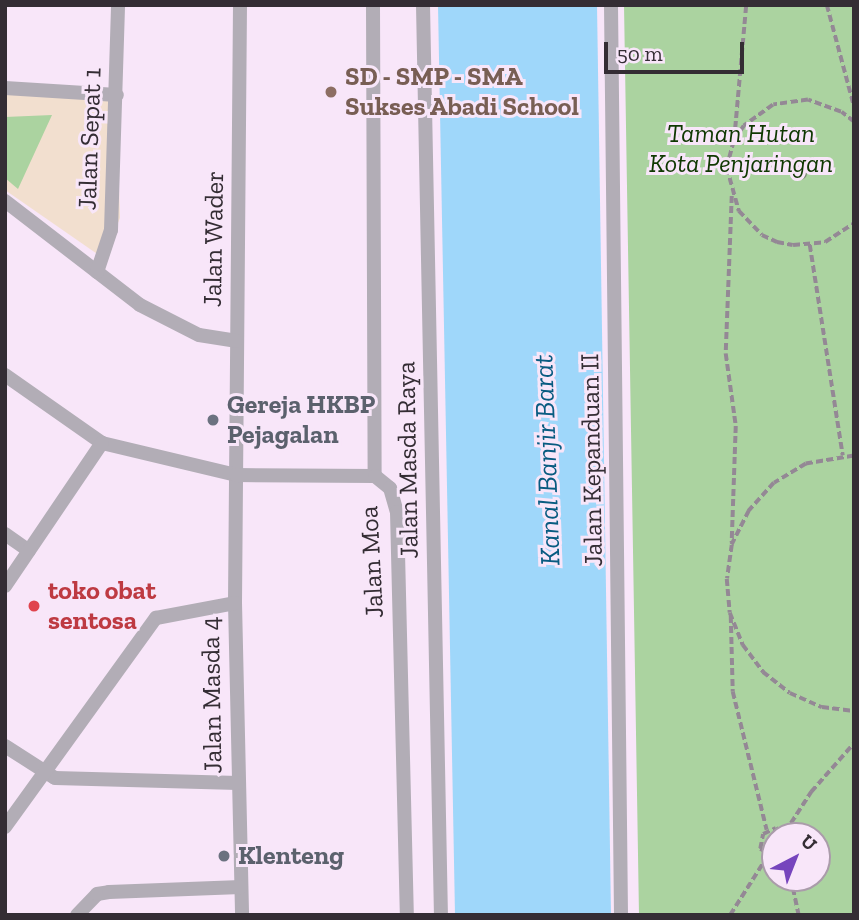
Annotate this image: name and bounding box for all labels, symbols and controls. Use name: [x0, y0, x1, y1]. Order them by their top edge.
scale bar: [607, 28, 747, 72]
text: 50 m: [617, 41, 663, 66]
place label: SD - SMP - SMA Sukses Abadi School: [345, 61, 580, 122]
street label: Jalan Sepat 1: [72, 67, 108, 211]
marker: SD - SMP - SMA Sukses Abadi School: [323, 84, 339, 100]
park label: Taman Hutan Kota Penjaringan: [649, 118, 833, 180]
street label: Jalan Wader: [197, 170, 231, 308]
street label: Jalan Kepanduan II: [575, 353, 609, 567]
water label: Kanal Banjir Barat: [527, 354, 567, 566]
street label: Jalan Masda Raya: [391, 361, 425, 559]
place label: Gereja HKBP Pejagalan: [227, 389, 375, 450]
marker: Gereja HKBP Pejagalan: [205, 412, 221, 428]
street label: Jalan Moa: [353, 505, 391, 619]
place label: toko obat sentosa: [48, 575, 156, 636]
marker: toko obat sentosa: [26, 598, 42, 614]
street label: Jalan Masda 4: [195, 616, 229, 774]
north arrow: [761, 822, 831, 892]
text: U: [796, 829, 822, 856]
place label: Klenteng: [238, 840, 344, 872]
marker: Klenteng: [216, 848, 232, 864]

